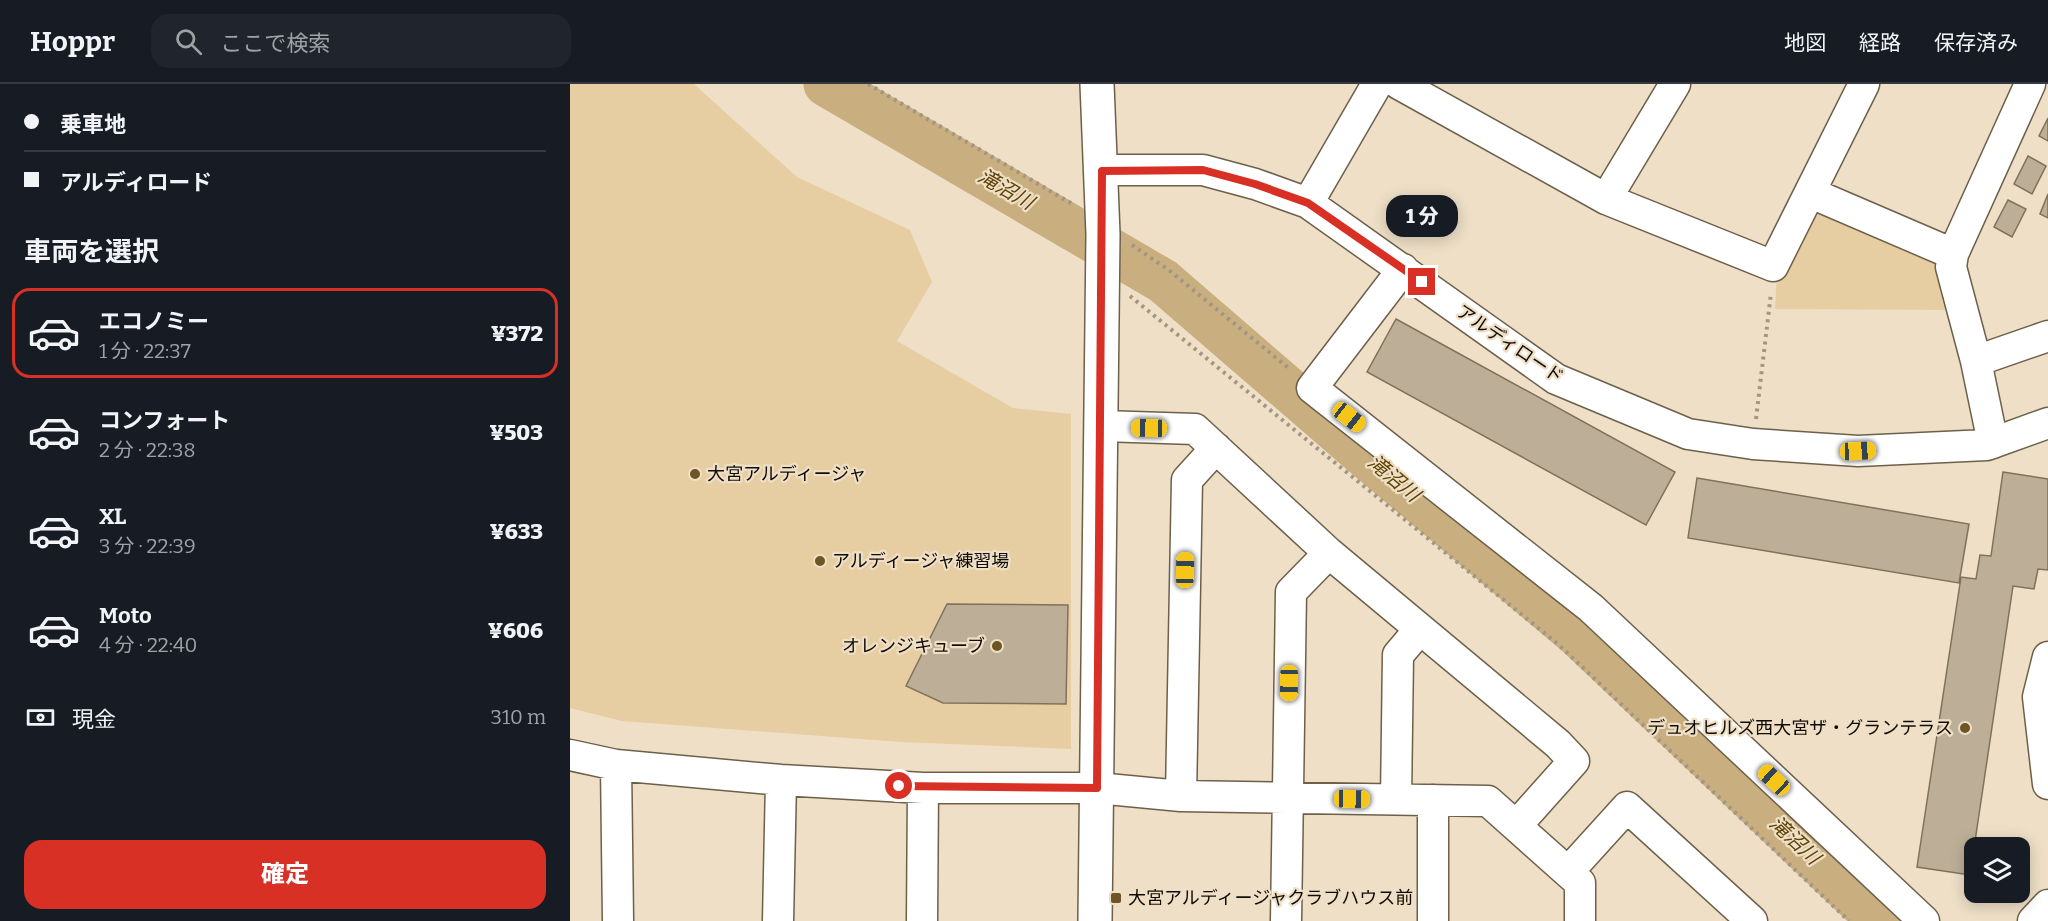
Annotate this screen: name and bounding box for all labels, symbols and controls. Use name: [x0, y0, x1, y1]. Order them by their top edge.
search box: [151, 14, 571, 68]
text: Hoppr: [30, 25, 115, 58]
icon: search: [172, 25, 205, 58]
text: ここで検索: [220, 30, 330, 57]
text: 地図: [1784, 30, 1826, 56]
text: 経路: [1859, 30, 1901, 56]
text: 保存済み: [1934, 30, 2018, 56]
text: 乗車地: [60, 111, 126, 138]
water label: 滝沼川: [974, 164, 1040, 215]
text: アルディロード: [60, 169, 212, 196]
callout: 1 分: [1386, 195, 1458, 237]
text: 1 分: [1406, 204, 1438, 228]
text: 車両を選択: [24, 236, 159, 268]
route end: [1408, 268, 1435, 295]
street label: アルディロード: [1452, 300, 1568, 388]
icon: car: [27, 306, 81, 360]
text: エコノミー: [99, 308, 209, 335]
text: ¥372: [491, 320, 543, 347]
text: 1 分 · 22:37: [99, 339, 191, 363]
car: [1329, 399, 1369, 435]
icon: car: [27, 405, 81, 459]
text: コンフォート: [99, 407, 230, 434]
text: ¥503: [489, 419, 543, 446]
car: [1131, 419, 1167, 437]
text: 2 分 · 22:38: [99, 438, 196, 462]
car: [1840, 441, 1876, 461]
water label: 滝沼川: [1363, 450, 1426, 508]
place label: 大宮アルディージャ: [707, 463, 866, 485]
marker: 大宮アルディージャ: [688, 467, 702, 481]
text: XL: [99, 503, 126, 530]
icon: car: [27, 504, 81, 558]
text: ¥633: [490, 518, 543, 545]
text: 3 分 · 22:39: [99, 534, 196, 558]
place label: アルディージャ練習場: [832, 550, 1009, 572]
car: [1176, 552, 1194, 588]
marker: アルディージャ練習場: [813, 554, 827, 568]
text: Moto: [99, 602, 152, 629]
icon: car: [27, 603, 81, 657]
text: ¥606: [488, 617, 543, 644]
text: 4 分 · 22:40: [99, 633, 197, 657]
place label: オレンジキューブ: [842, 635, 985, 657]
marker: オレンジキューブ: [990, 639, 1004, 653]
car: [1280, 665, 1298, 701]
icon: cash: [24, 701, 57, 734]
text: 310 m: [491, 705, 546, 729]
text: 現金: [72, 706, 116, 733]
place label: デュオヒルズ西大宮ザ・グランテラス: [1647, 717, 1953, 739]
marker: デュオヒルズ西大宮ザ・グランテラス: [1958, 721, 1972, 735]
car: [1755, 761, 1793, 799]
route start: [885, 772, 912, 799]
car: [1334, 790, 1370, 808]
water label: 滝沼川: [1765, 811, 1827, 871]
map controls: [1964, 837, 2030, 903]
button: layers: [1964, 837, 2030, 903]
button: 確定: [24, 840, 546, 909]
place label: 大宮アルディージャクラブハウス前: [1128, 887, 1413, 909]
marker: 大宮アルディージャクラブハウス前: [1109, 891, 1123, 905]

